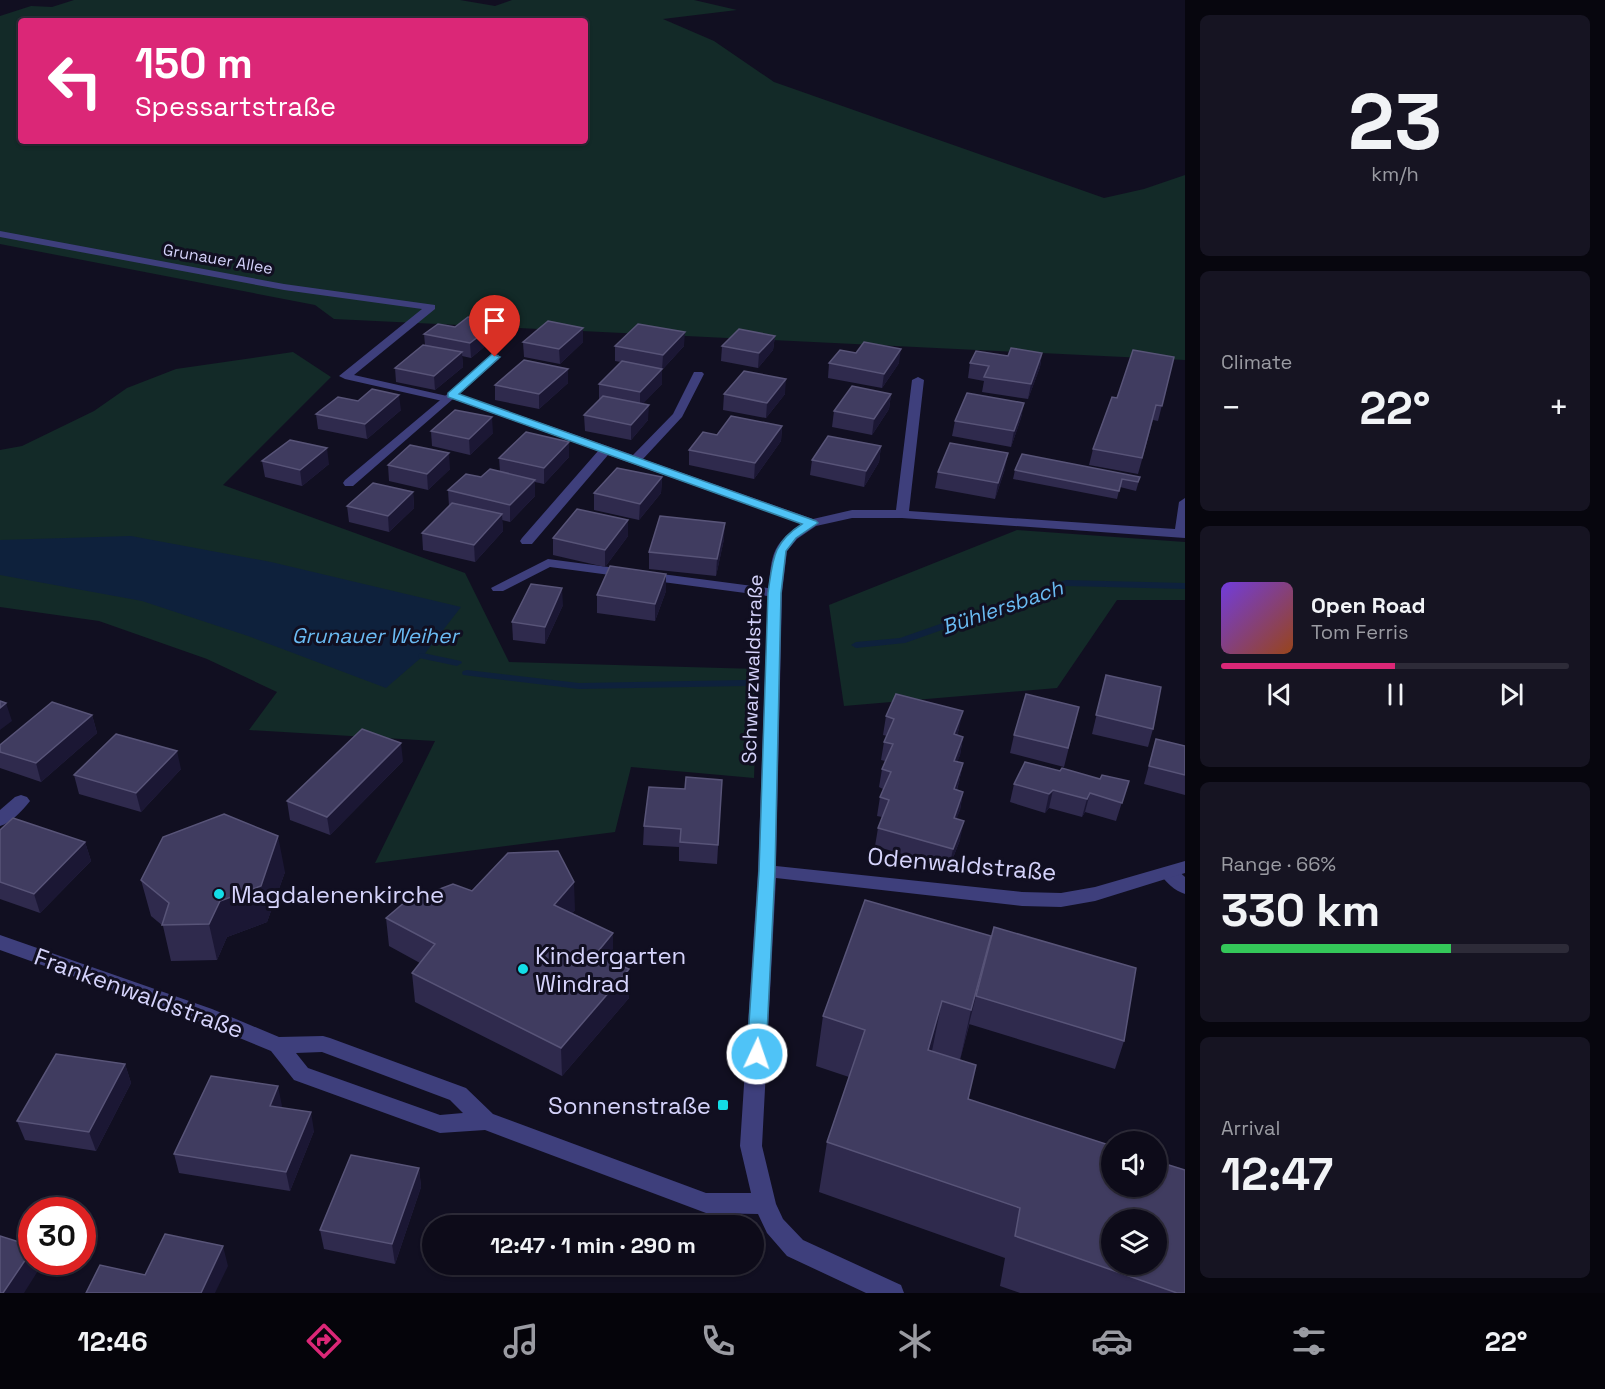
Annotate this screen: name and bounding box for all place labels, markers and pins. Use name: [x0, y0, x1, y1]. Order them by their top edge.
pin: [469, 295, 520, 357]
place label: Magdalenenkirche: [231, 879, 444, 910]
marker: Magdalenenkirche: [212, 887, 226, 901]
place label: Kindergarten Windrad: [535, 940, 686, 999]
marker: Kindergarten Windrad: [516, 962, 530, 976]
place label: Sonnenstraße: [548, 1090, 711, 1121]
marker: Sonnenstraße: [716, 1098, 730, 1112]

